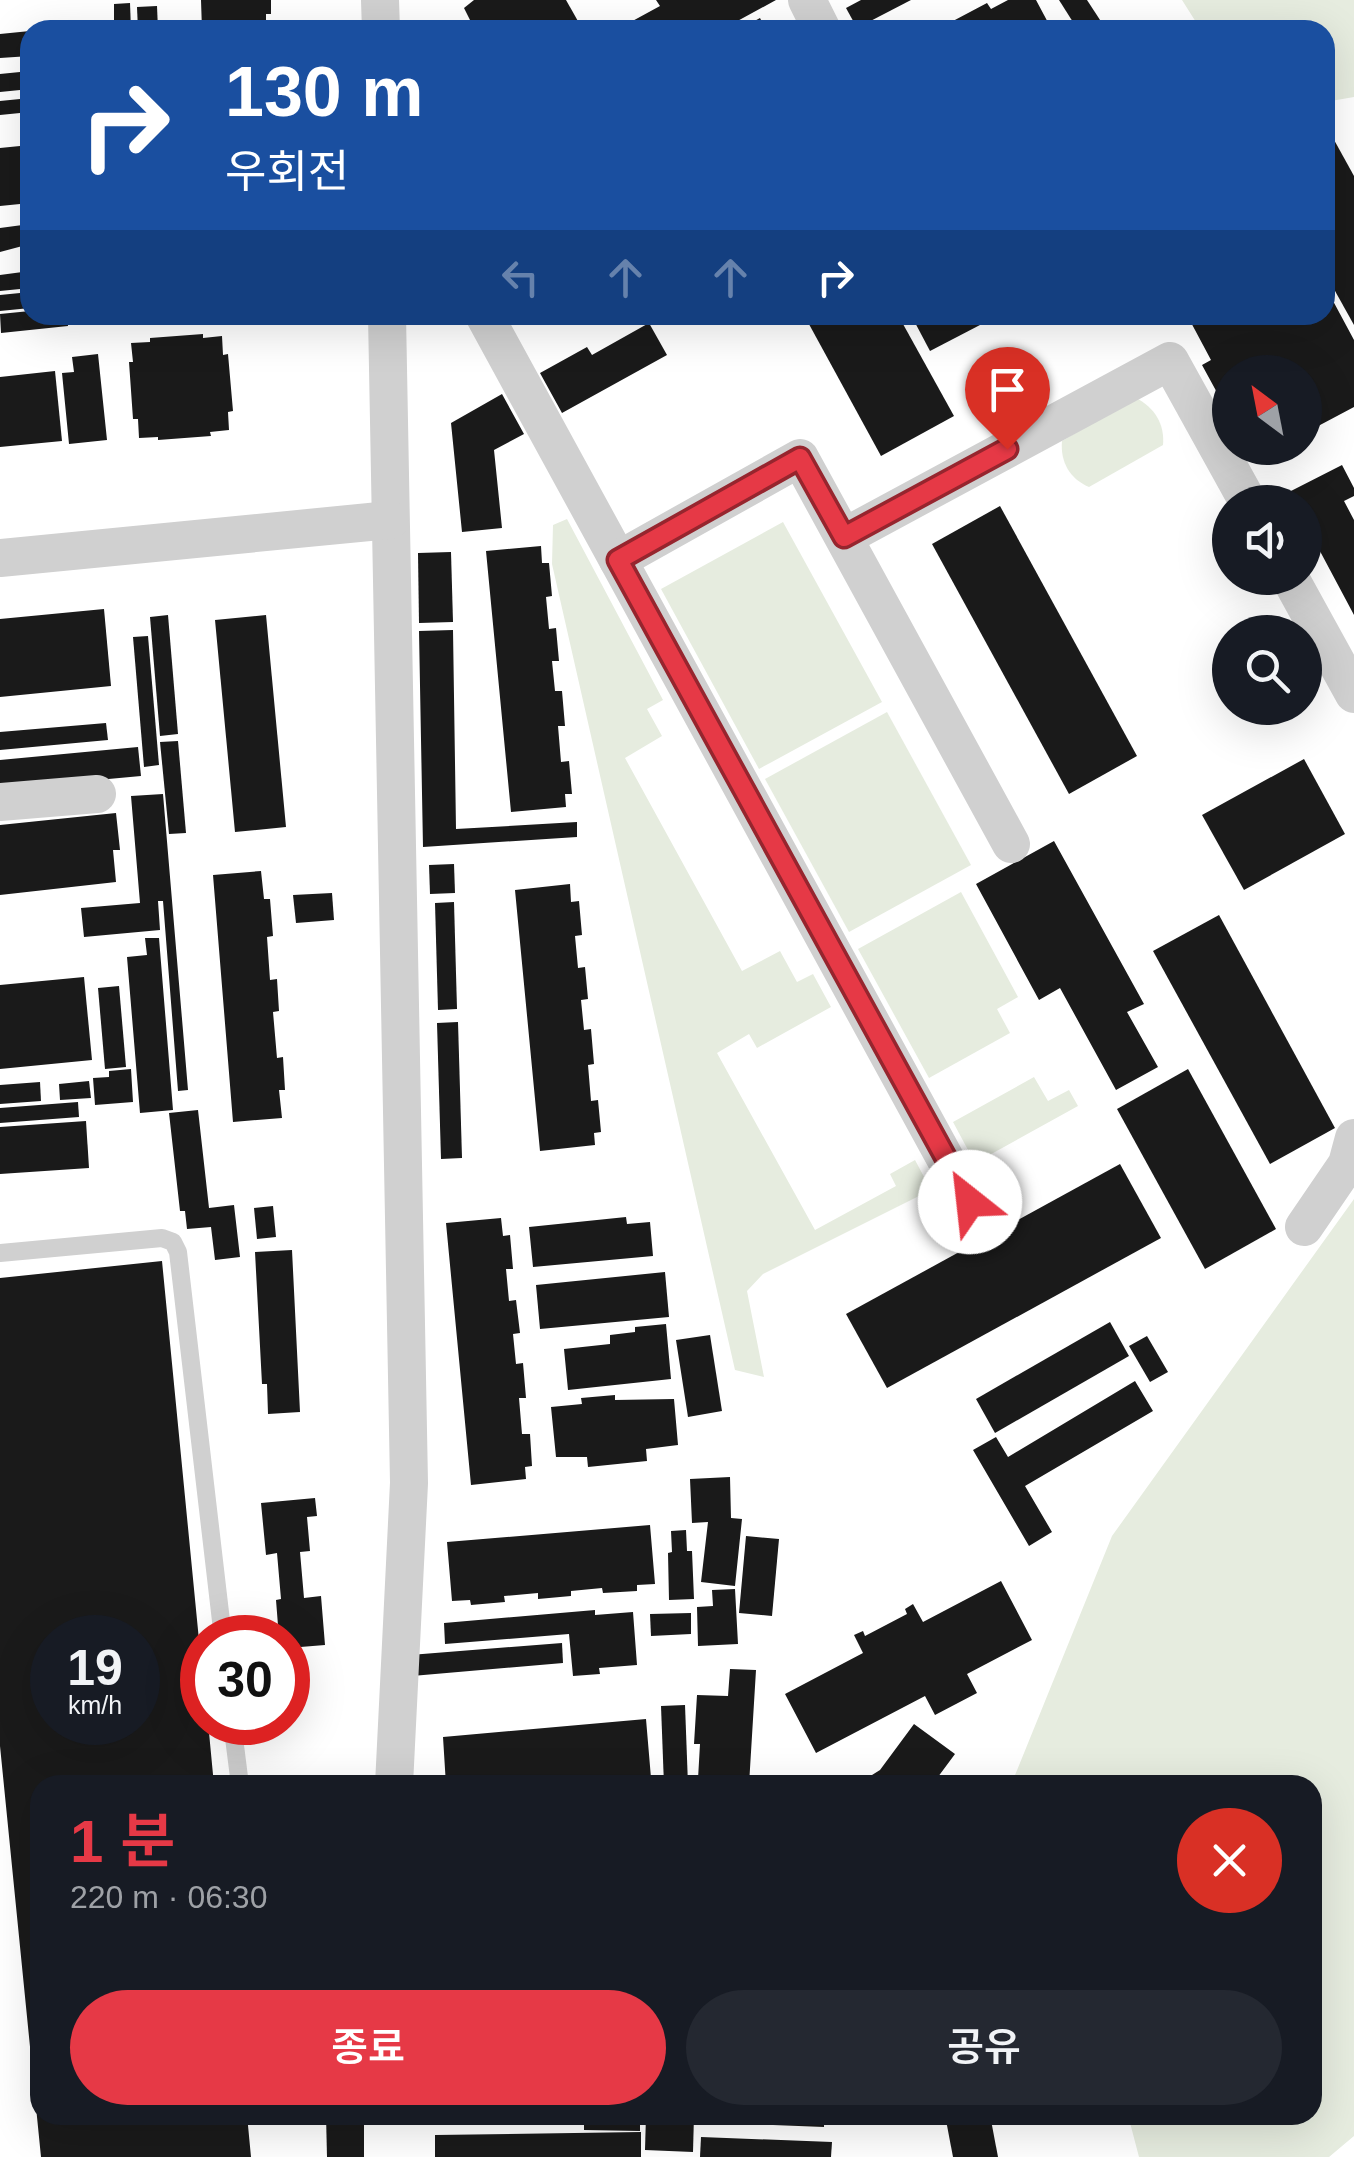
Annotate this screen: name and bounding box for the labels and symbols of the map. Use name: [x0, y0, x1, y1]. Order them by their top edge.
pin: [965, 347, 1050, 450]
north arrow: [1212, 355, 1322, 465]
position arrow: [918, 1150, 1022, 1254]
speed limit sign: 30: [180, 1615, 310, 1745]

